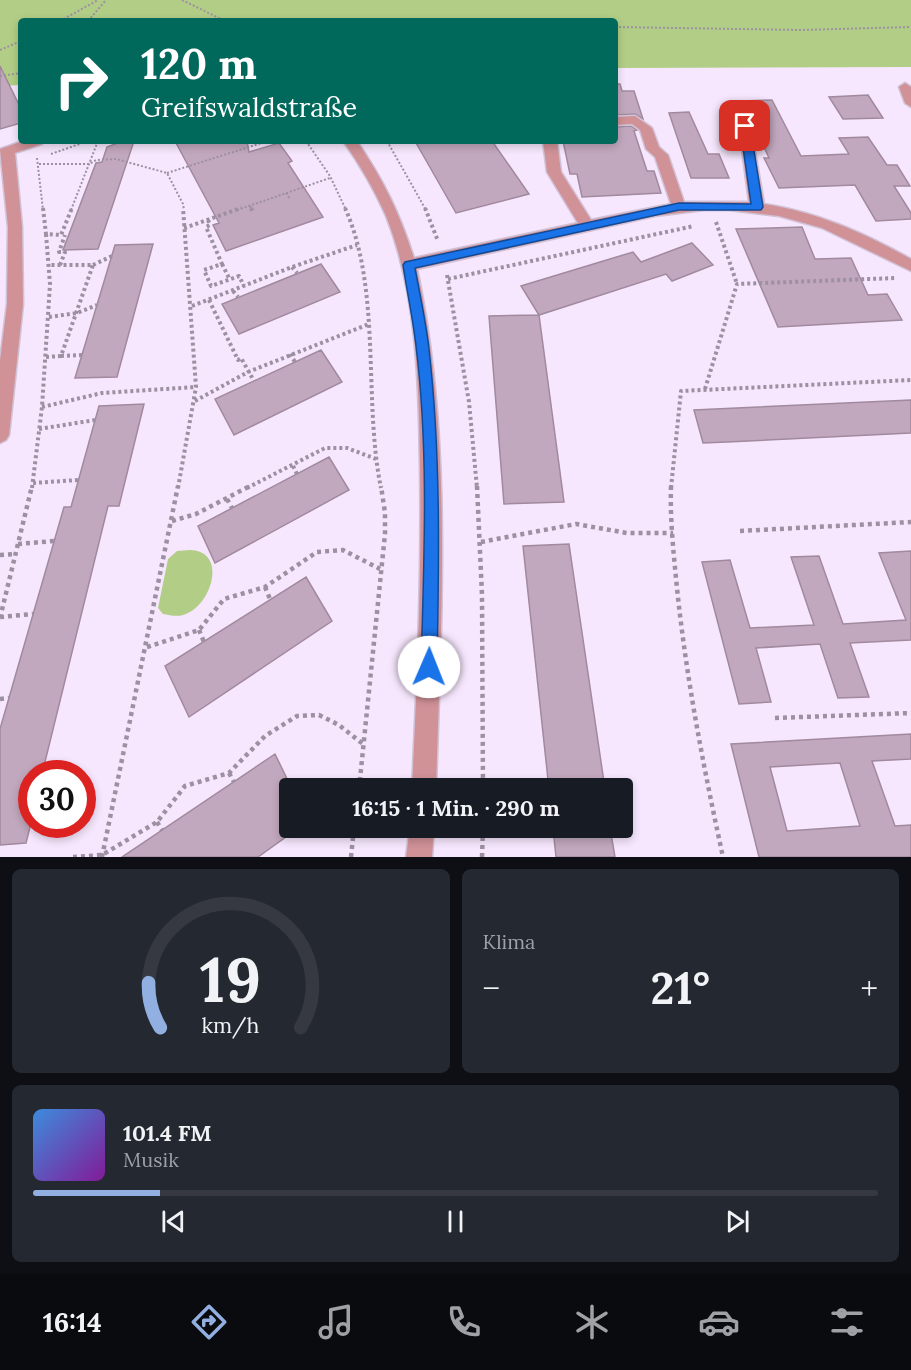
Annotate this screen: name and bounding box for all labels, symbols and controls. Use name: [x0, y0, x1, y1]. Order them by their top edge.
text: 120 m: [141, 37, 257, 91]
icon: right: [42, 42, 120, 120]
text: Greifswaldstraße: [141, 90, 357, 124]
pin: [719, 100, 770, 151]
icon: arrive: [728, 109, 761, 142]
position arrow: [397, 635, 461, 699]
speed limit sign: 30: [18, 760, 96, 838]
text: 16:15 · 1 Min. · 290 m: [352, 794, 560, 822]
text: Klima: [483, 929, 535, 954]
text: 19: [200, 939, 261, 1019]
text: 21°: [651, 959, 710, 1016]
text: −: [483, 967, 500, 1009]
text: +: [860, 967, 878, 1009]
text: km/h: [202, 1011, 260, 1039]
text: 101.4 FM: [123, 1119, 212, 1147]
text: Musik: [123, 1147, 179, 1172]
icon: previous: [157, 1205, 190, 1238]
icon: pause: [439, 1205, 472, 1238]
icon: next: [721, 1205, 754, 1238]
icon: directions: [188, 1301, 230, 1343]
icon: music: [315, 1301, 357, 1343]
icon: phone: [443, 1301, 485, 1343]
icon: climate: [571, 1301, 613, 1343]
icon: car: [698, 1301, 740, 1343]
icon: filters: [826, 1301, 868, 1343]
text: 16:14: [43, 1305, 102, 1339]

